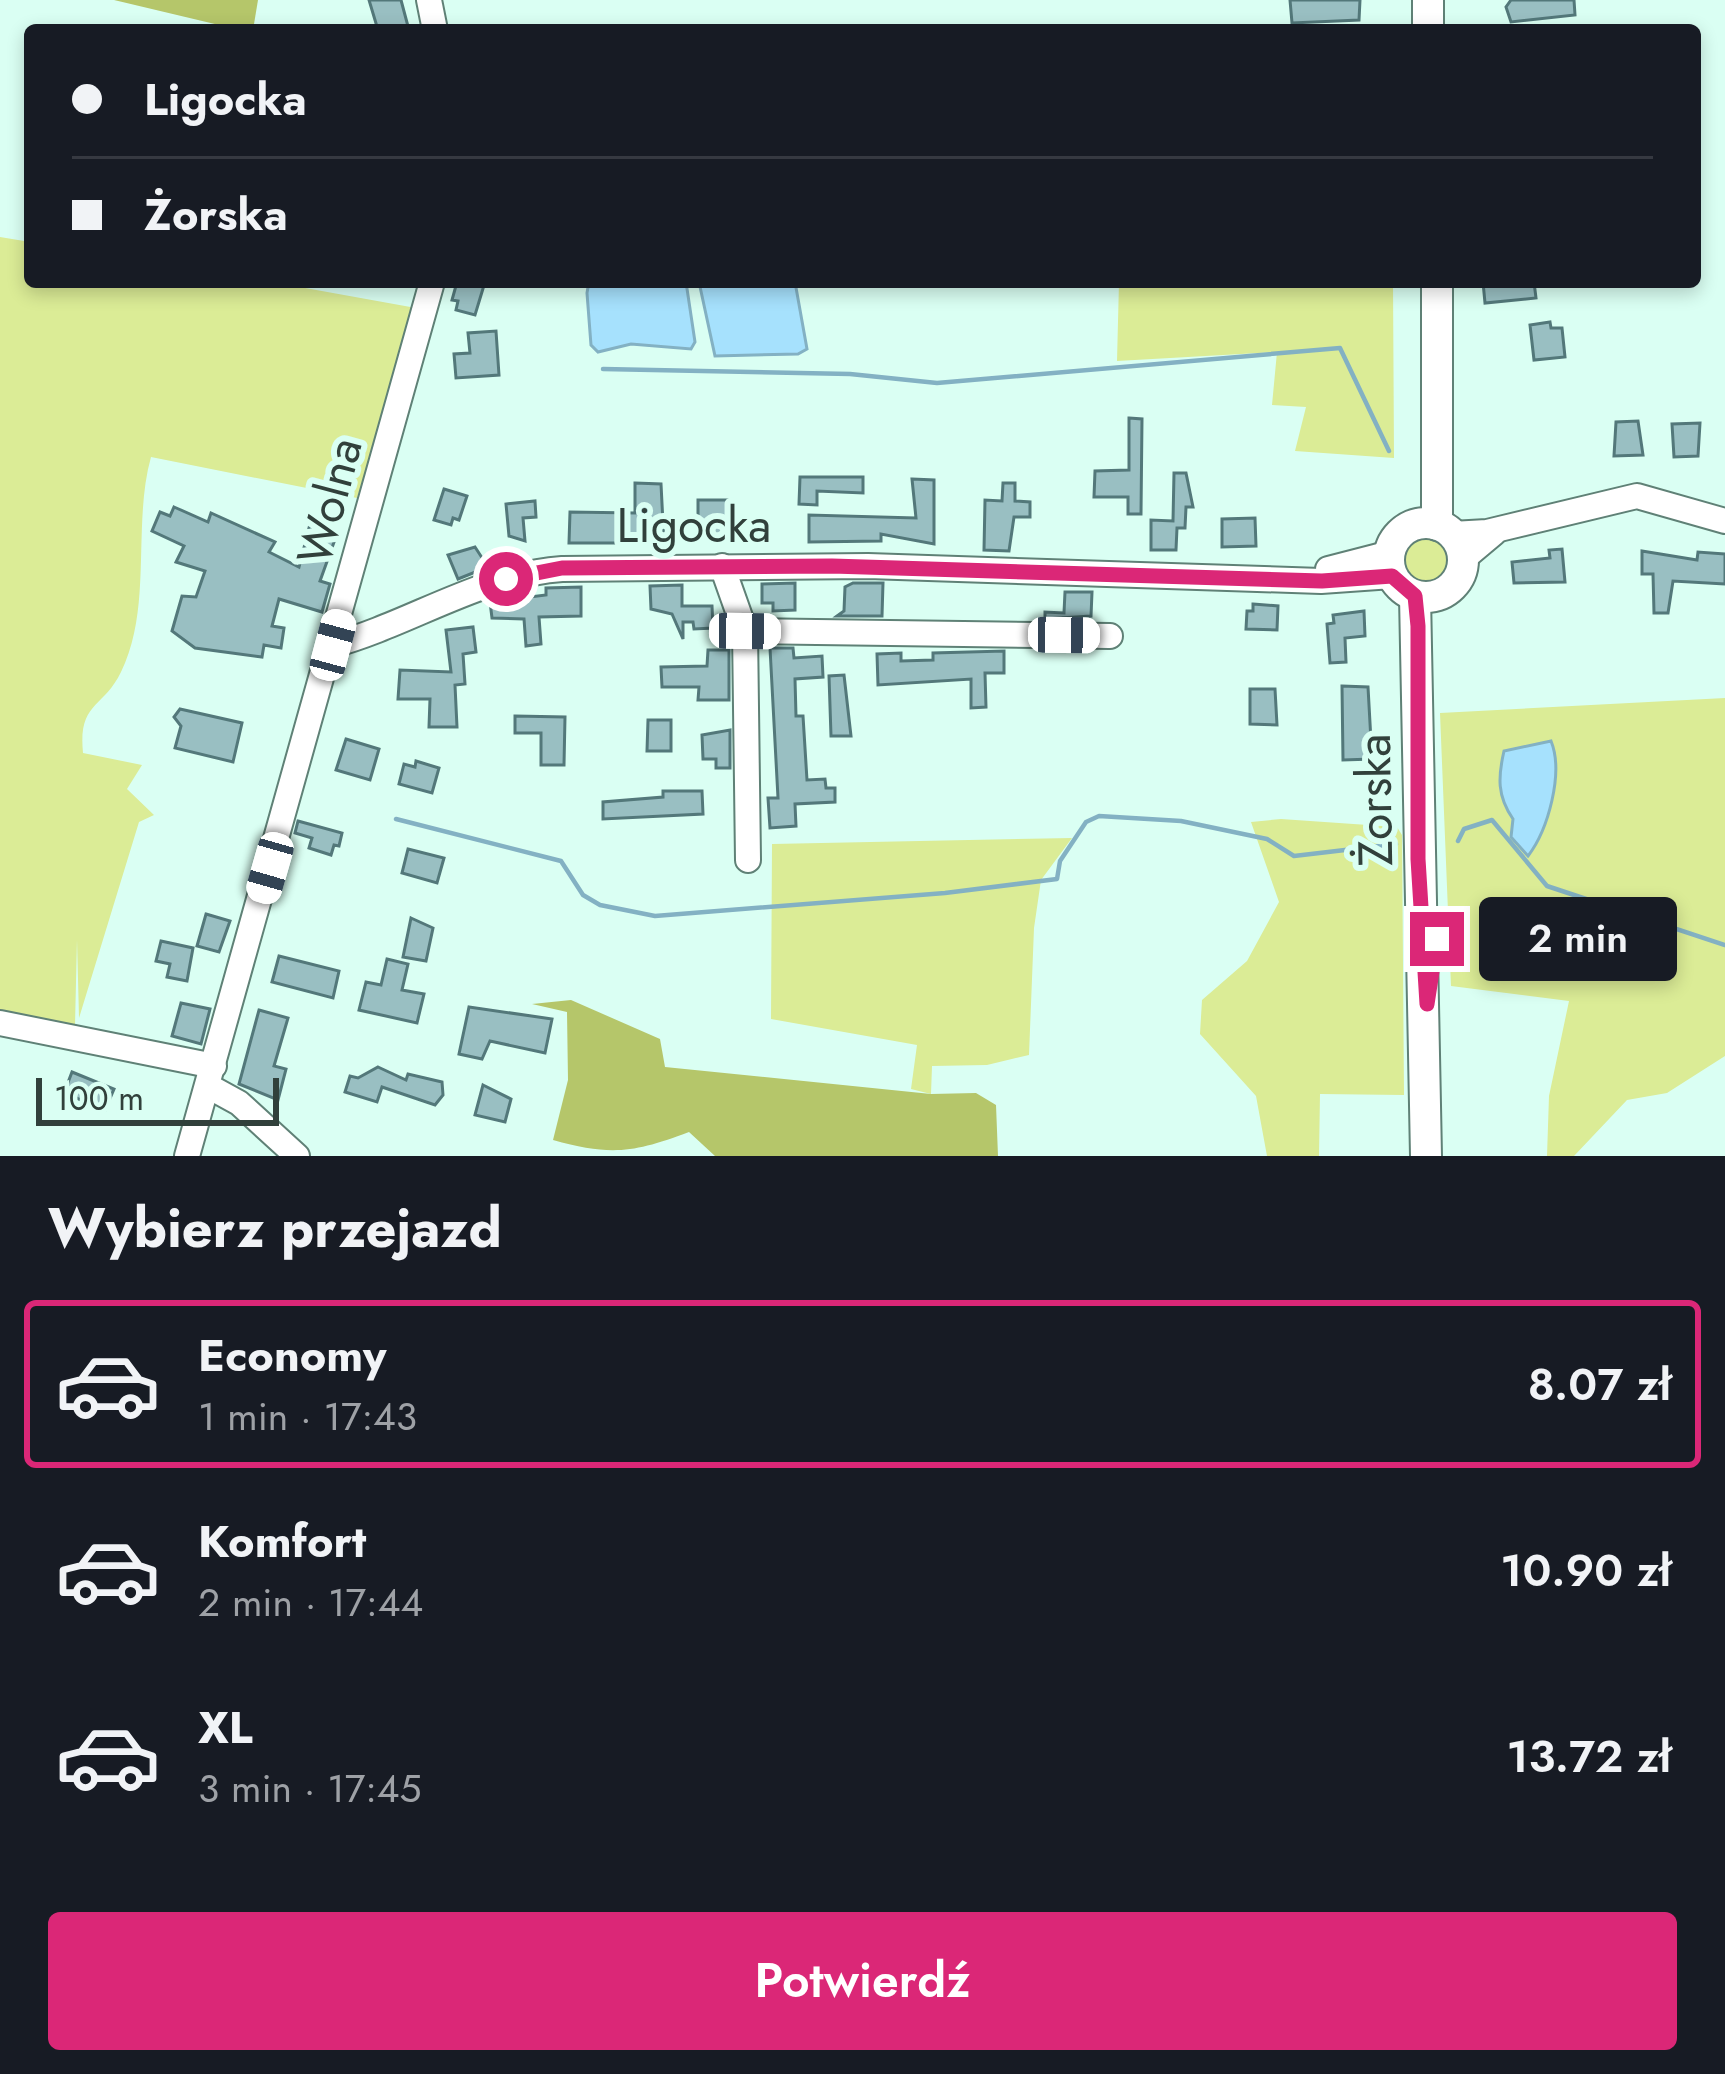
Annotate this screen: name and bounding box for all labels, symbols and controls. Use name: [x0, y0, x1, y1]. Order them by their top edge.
text: Ligocka: [144, 67, 307, 132]
text: Żorska: [144, 182, 288, 247]
street label: Wolna: [279, 430, 380, 572]
street label: Ligocka: [617, 491, 771, 560]
route start: [479, 552, 533, 606]
car: [306, 606, 360, 684]
car: [709, 612, 781, 650]
car: [1028, 616, 1100, 654]
street label: Żorska: [1339, 733, 1410, 867]
car: [243, 828, 297, 908]
callout: 2 min: [1479, 897, 1677, 981]
text: 2 min: [1528, 910, 1628, 967]
route end: [1410, 912, 1464, 966]
scale bar: [36, 1072, 279, 1125]
text: 100 m: [54, 1075, 144, 1122]
text: Wybierz przejazd: [48, 1189, 502, 1267]
text: Economy: [198, 1323, 386, 1388]
icon: car: [54, 1330, 162, 1438]
text: 8.07 zł: [1528, 1352, 1671, 1417]
text: 1 min · 17:43: [198, 1388, 417, 1445]
text: Komfort: [198, 1509, 366, 1574]
icon: car: [54, 1516, 162, 1624]
text: 10.90 zł: [1500, 1538, 1671, 1603]
text: 2 min · 17:44: [198, 1574, 423, 1631]
text: XL: [198, 1695, 253, 1760]
icon: car: [54, 1702, 162, 1810]
text: 13.72 zł: [1506, 1724, 1671, 1789]
text: 3 min · 17:45: [198, 1760, 422, 1817]
button: Potwierdź: [48, 1912, 1677, 2050]

